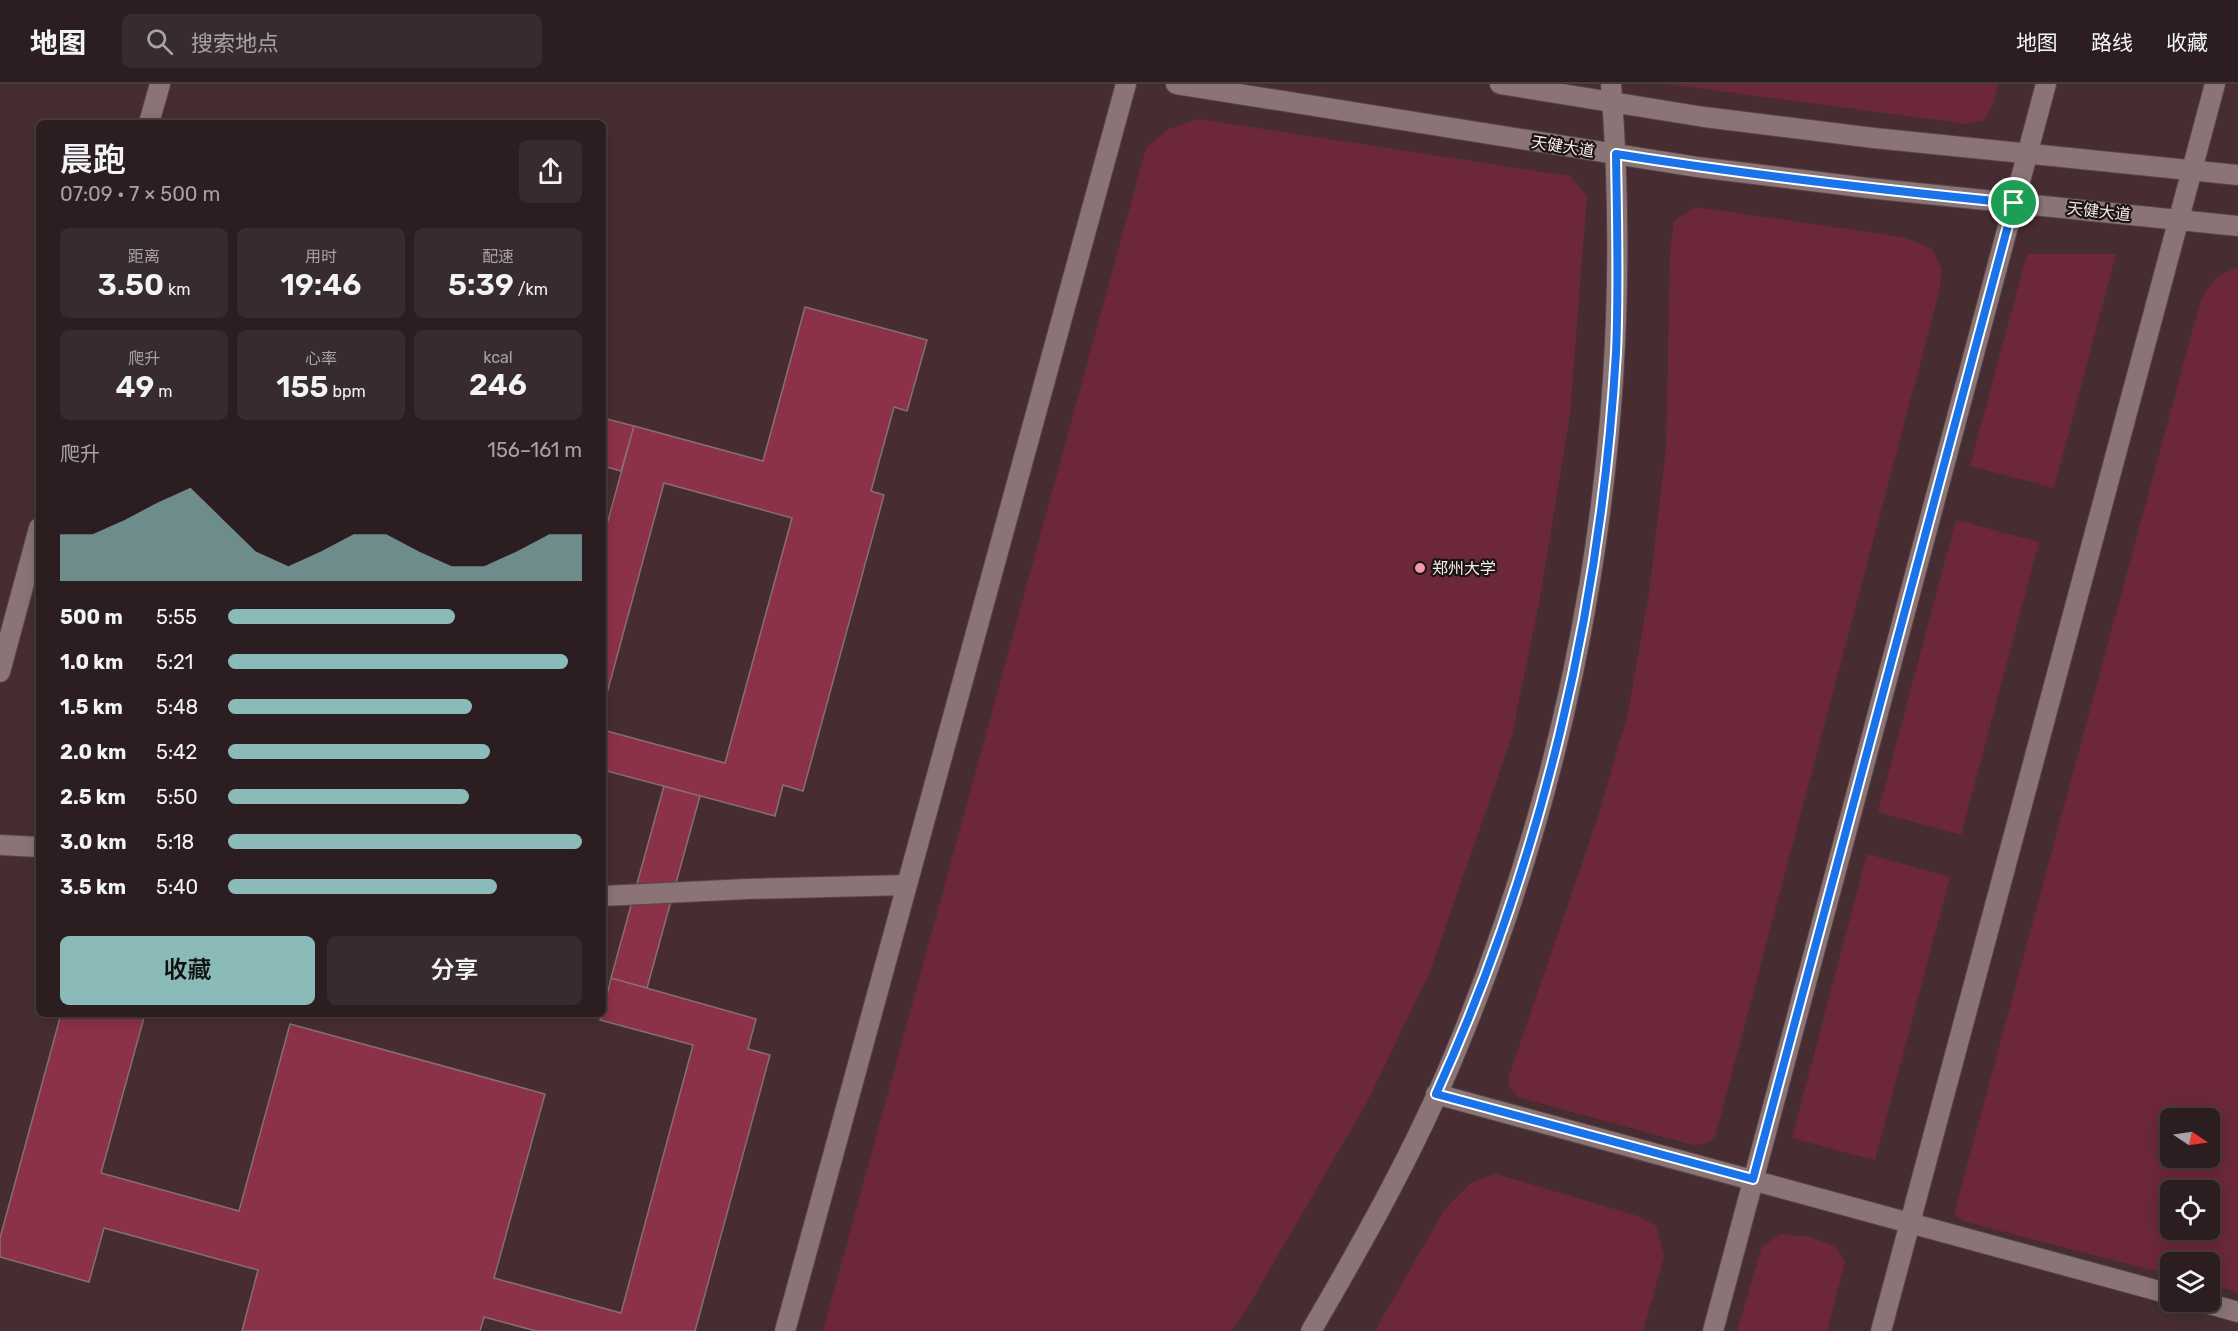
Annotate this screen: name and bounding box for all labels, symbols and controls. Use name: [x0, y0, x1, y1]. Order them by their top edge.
search box: [122, 14, 542, 68]
icon: search: [143, 25, 176, 58]
text: 地图: [30, 27, 86, 60]
text: 搜索地点: [191, 30, 279, 57]
text: 地图: [2016, 30, 2058, 55]
text: 路线: [2091, 30, 2133, 55]
text: 收藏: [2166, 30, 2208, 55]
street label: 天健大道: [1530, 132, 1596, 161]
text: 晨跑: [60, 140, 126, 179]
button: share: [519, 140, 582, 203]
pin: [1988, 177, 2039, 228]
text: 07:09 · 7 × 500 m: [60, 182, 220, 206]
icon: arrive: [1997, 186, 2030, 219]
street label: 天健大道: [2066, 199, 2132, 224]
text: 距离: [128, 247, 160, 266]
text: 用时: [305, 247, 337, 266]
text: 配速: [482, 247, 514, 266]
text: 3.50: [97, 267, 164, 303]
text: 19:46: [281, 267, 361, 303]
text: 5:39: [448, 267, 514, 303]
text: km: [164, 280, 191, 299]
text: /km: [514, 280, 548, 299]
text: kcal: [483, 348, 513, 367]
text: 爬升: [128, 349, 160, 368]
text: 心率: [305, 349, 337, 368]
text: 246: [469, 367, 527, 403]
text: 49: [116, 369, 154, 405]
text: 155: [276, 369, 329, 405]
text: m: [154, 382, 172, 401]
text: bpm: [329, 382, 366, 401]
text: 156–161 m: [487, 438, 582, 462]
text: 爬升: [60, 442, 100, 466]
place label: 郑州大学: [1432, 559, 1496, 578]
marker: 郑州大学: [1413, 561, 1427, 575]
text: 500 m: [60, 605, 123, 629]
text: 5:55: [156, 605, 197, 629]
text: 1.0 km: [60, 650, 123, 674]
text: 5:21: [156, 650, 193, 674]
text: 1.5 km: [60, 695, 123, 719]
text: 5:48: [156, 695, 198, 719]
text: 2.0 km: [60, 740, 126, 764]
text: 5:42: [156, 740, 197, 764]
text: 2.5 km: [60, 785, 126, 809]
text: 5:50: [156, 785, 198, 809]
text: 3.0 km: [60, 830, 127, 854]
text: 5:18: [156, 830, 194, 854]
text: 3.5 km: [60, 875, 126, 899]
text: 5:40: [156, 875, 198, 899]
button: 收藏: [60, 936, 315, 1005]
button: 分享: [327, 936, 582, 1005]
north arrow: [2160, 1108, 2220, 1168]
map controls: [2160, 1108, 2220, 1312]
button: locate: [2160, 1180, 2220, 1240]
button: layers: [2160, 1252, 2220, 1312]

